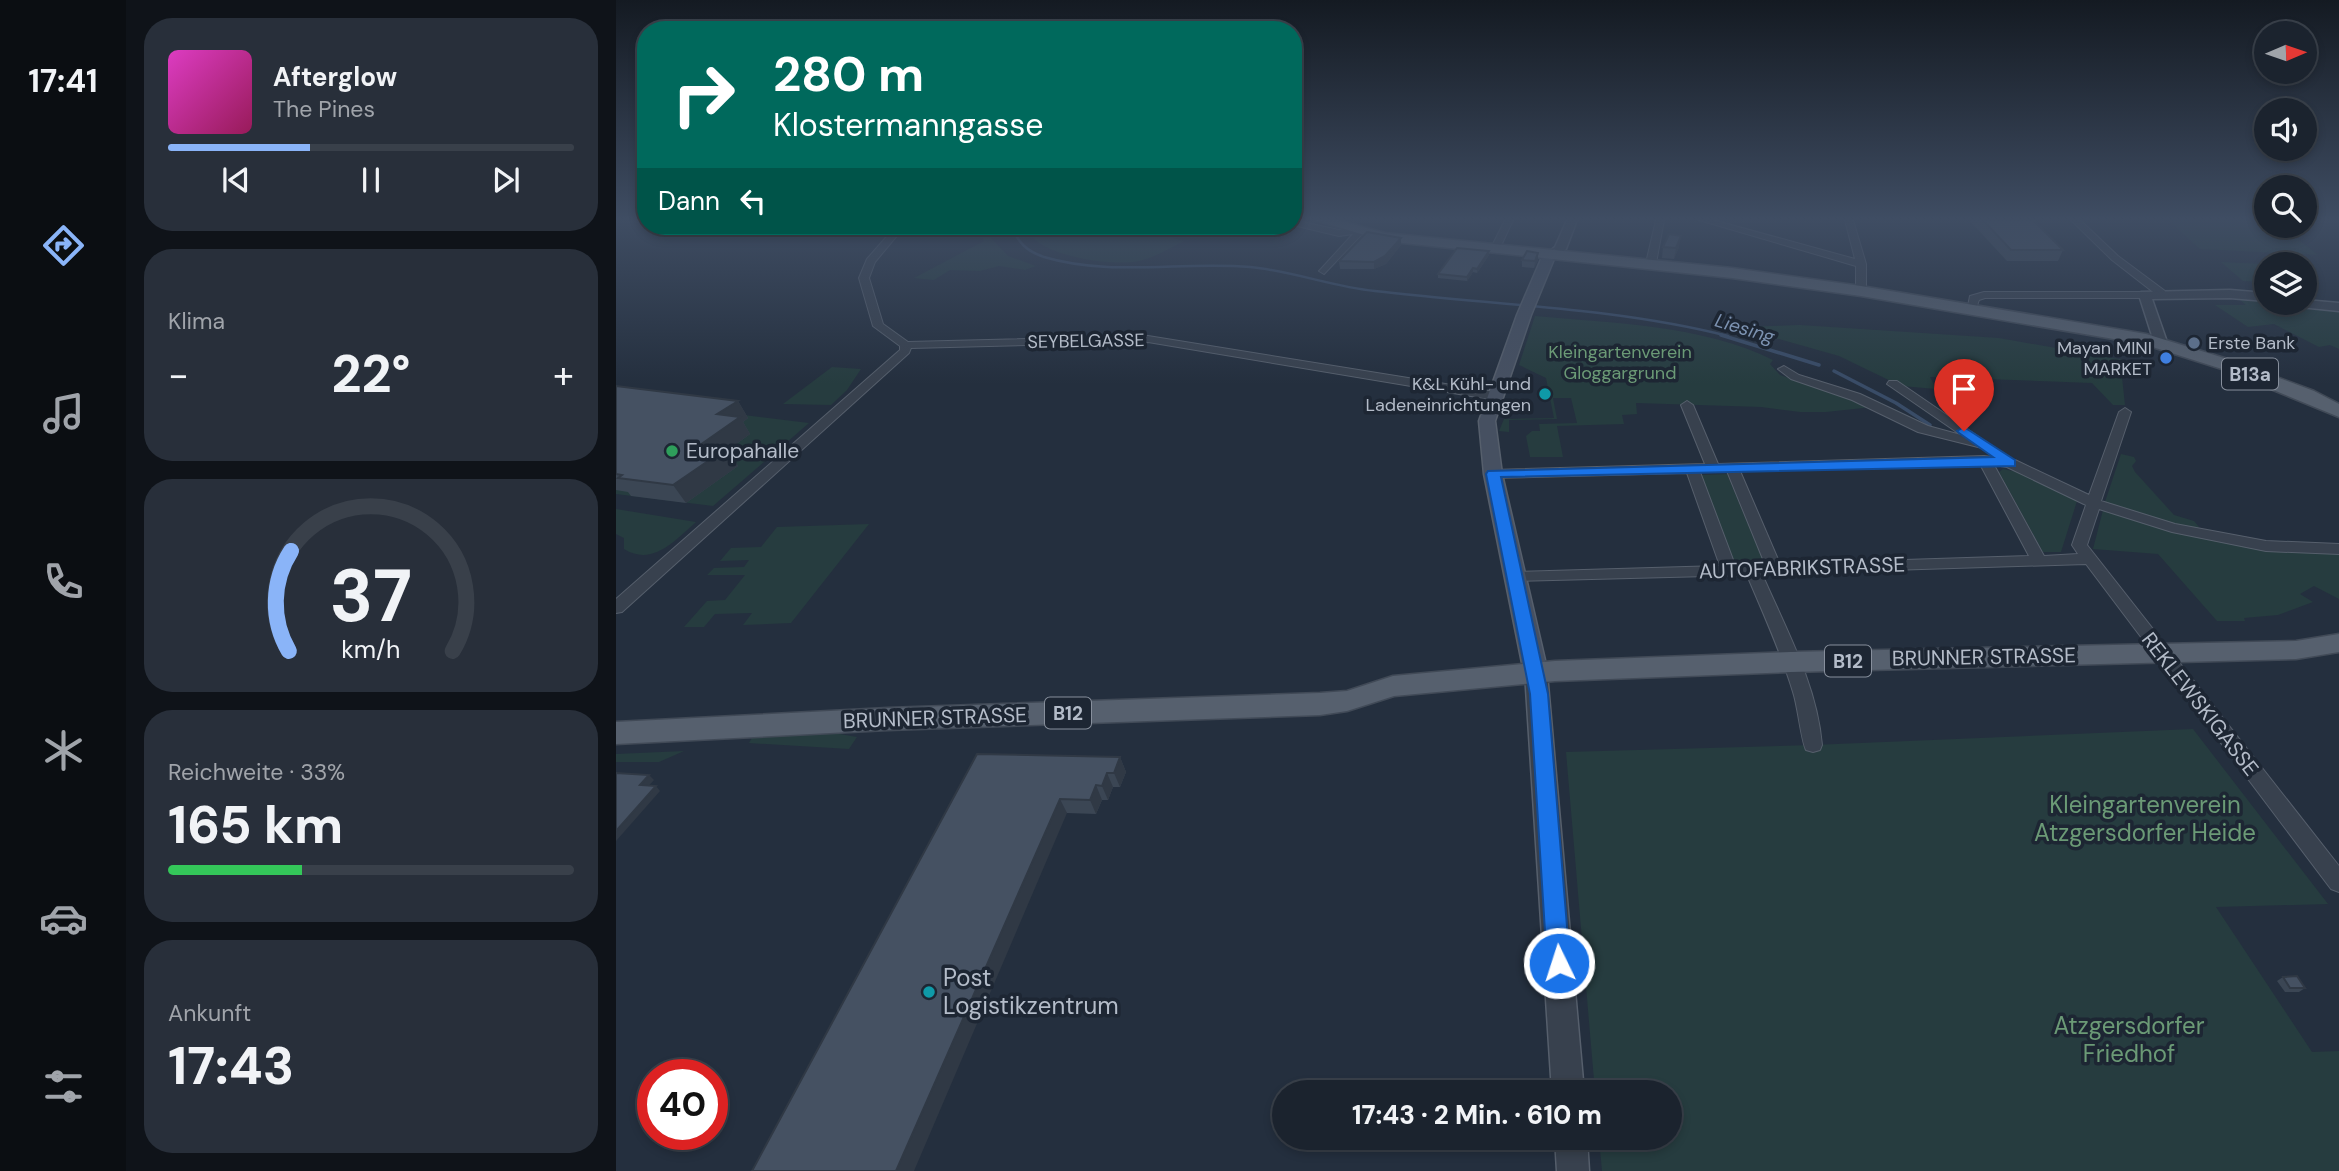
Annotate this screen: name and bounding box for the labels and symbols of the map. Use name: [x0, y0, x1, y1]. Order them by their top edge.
north arrow: [2254, 21, 2317, 84]
water label: Liesing: [1712, 308, 1778, 349]
street label: SEYBELGASSE: [1027, 328, 1145, 354]
place label: Erste Bank: [2208, 331, 2295, 355]
marker: Erste Bank: [2186, 335, 2202, 351]
place label: Mayan MINI MARKET: [2057, 336, 2152, 381]
park label: Kleingartenverein Gloggargrund: [1548, 340, 1692, 385]
marker: Mayan MINI MARKET: [2158, 350, 2174, 366]
road number: B13a: [2222, 358, 2278, 390]
pin: [1934, 359, 1994, 431]
place label: K&L Kühl- und Ladeneinrichtungen: [1365, 372, 1531, 417]
marker: K&L Kühl- und Ladeneinrichtungen: [1537, 386, 1553, 402]
place label: Europahalle: [686, 437, 799, 465]
marker: Europahalle: [664, 443, 680, 459]
street label: AUTOFABRIKSTRASSE: [1698, 550, 1906, 586]
street label: REKLEWSKIGASSE: [2135, 626, 2265, 782]
street label: BRUNNER STRASSE: [1892, 641, 2076, 673]
road number: B12: [1825, 646, 1871, 676]
road number: B12: [1045, 698, 1091, 728]
street label: BRUNNER STRASSE: [843, 701, 1027, 735]
park label: Kleingartenverein Atzgersdorfer Heide: [2034, 789, 2256, 848]
position arrow: [1522, 926, 1596, 1000]
place label: Post Logistikzentrum: [943, 962, 1119, 1021]
marker: Post Logistikzentrum: [921, 984, 937, 1000]
park label: Atzgersdorfer Friedhof: [2053, 1010, 2205, 1069]
speed limit sign: 40: [637, 1059, 728, 1150]

